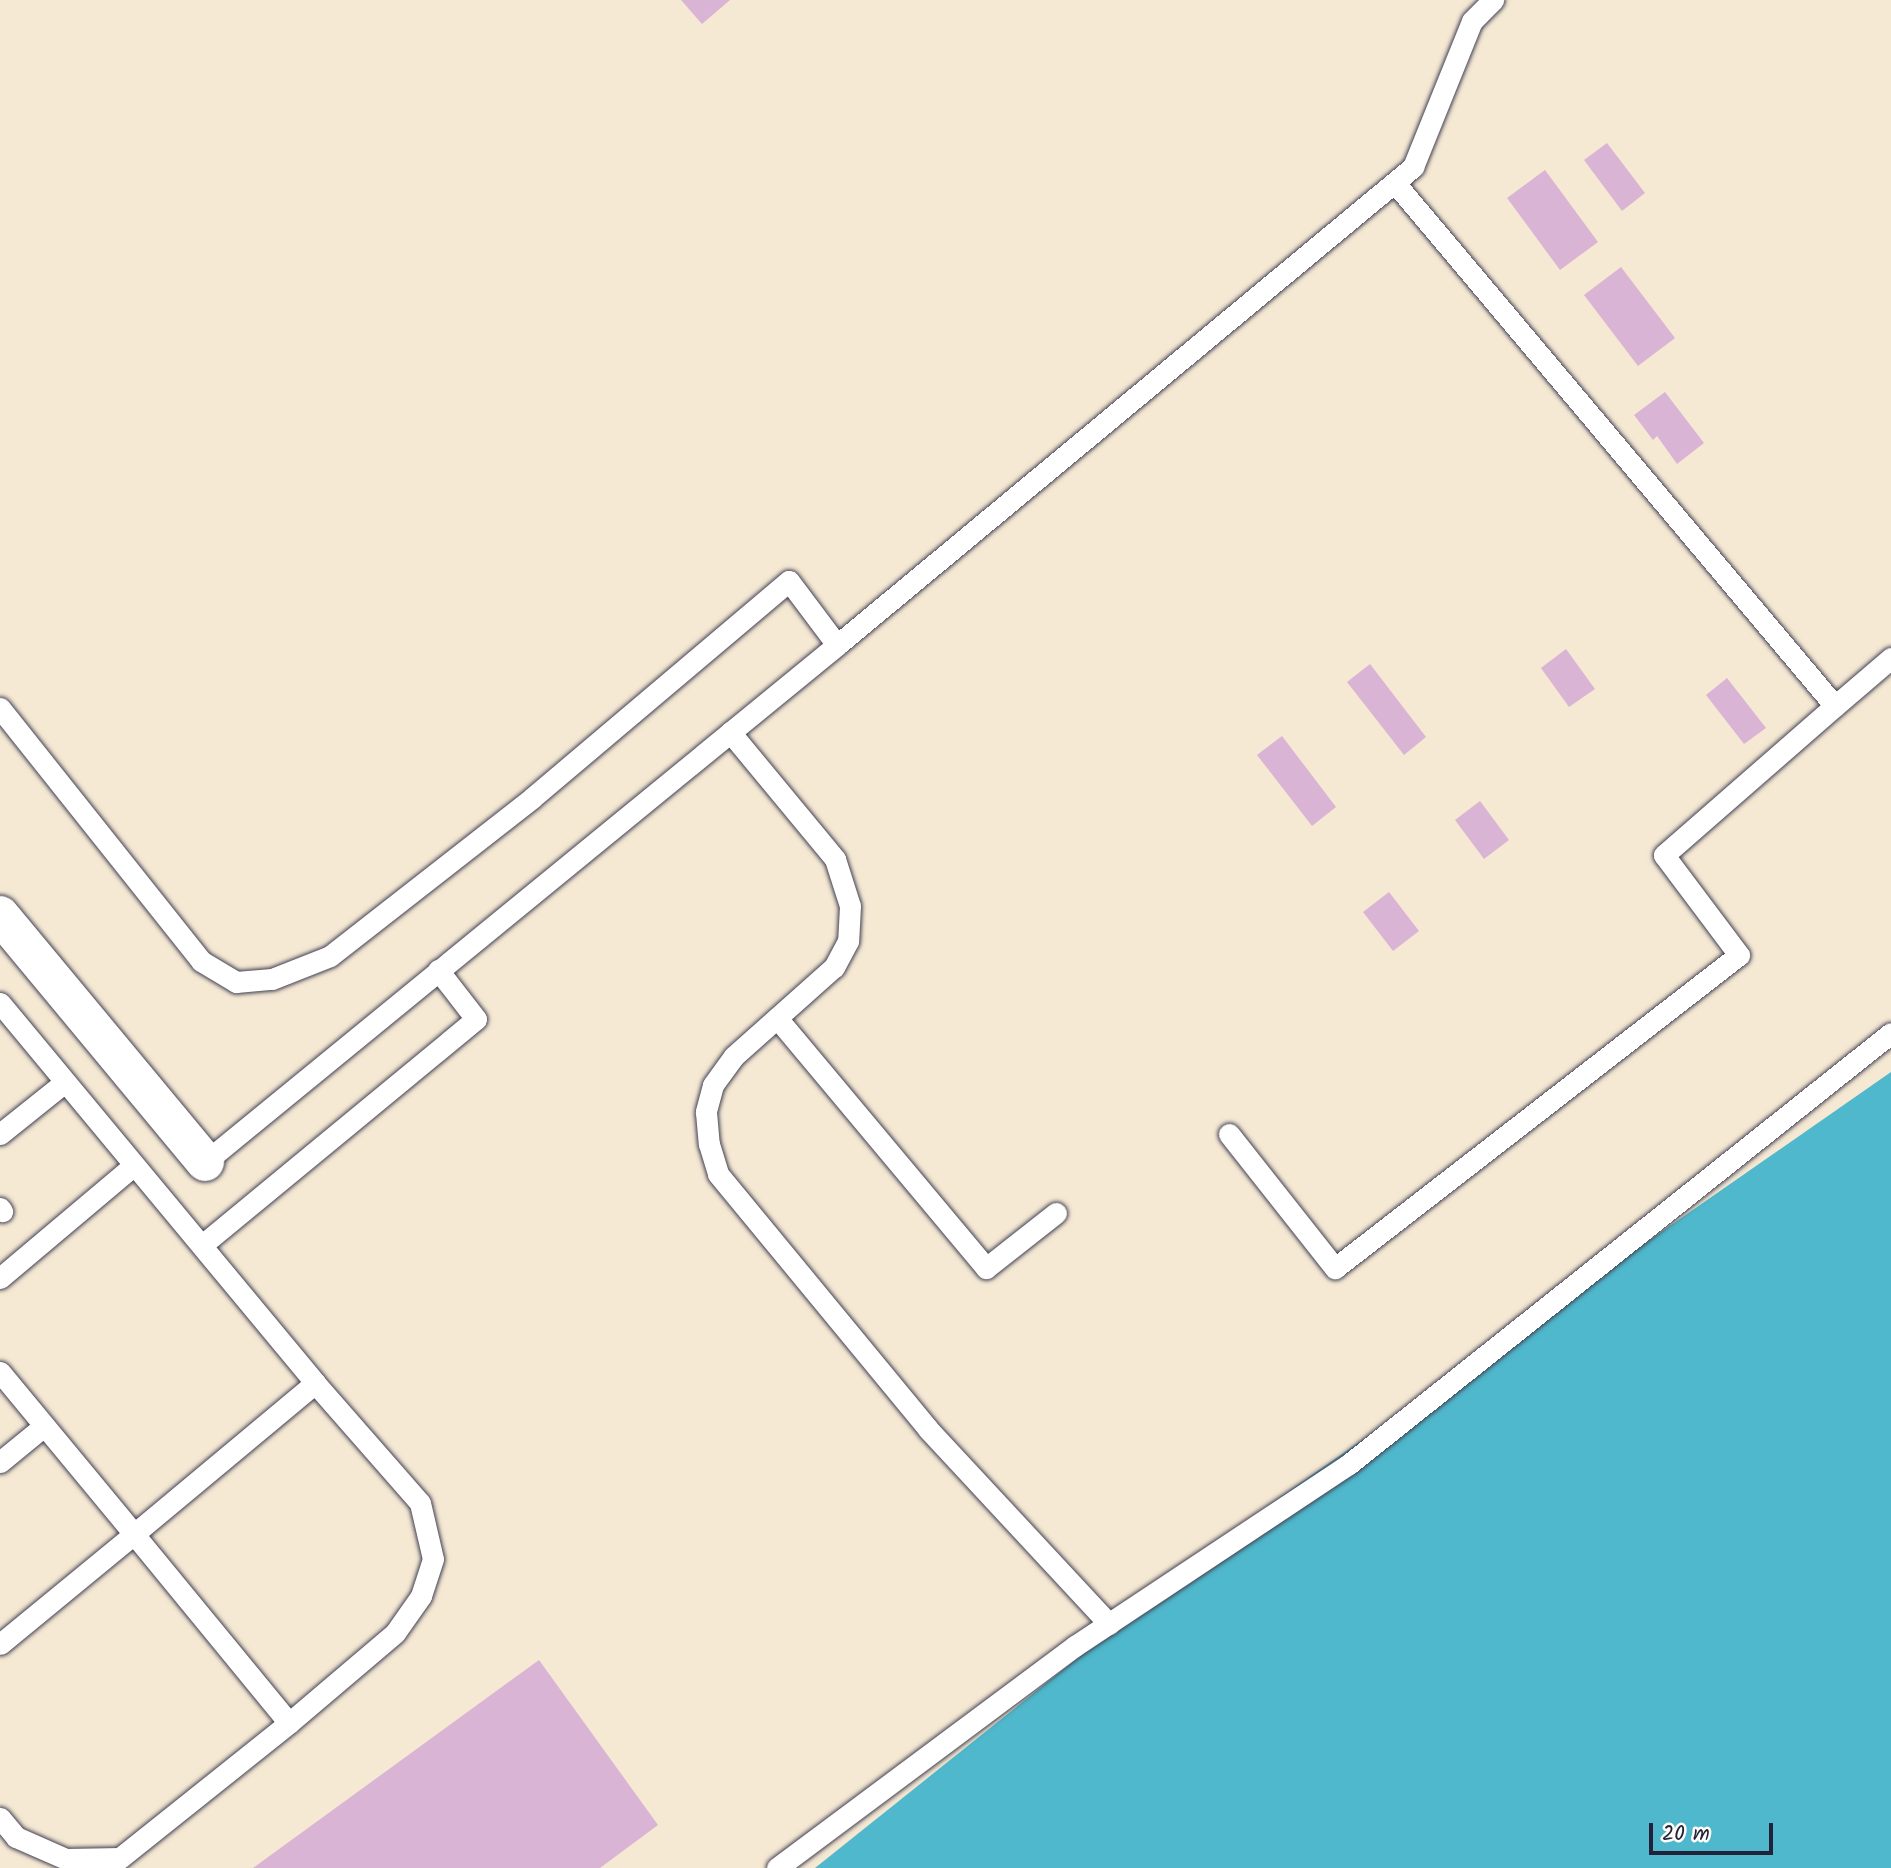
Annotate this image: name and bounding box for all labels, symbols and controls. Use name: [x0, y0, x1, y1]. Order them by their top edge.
scale bar: [1653, 1808, 1777, 1852]
text: 20 m: [1662, 1818, 1710, 1851]

